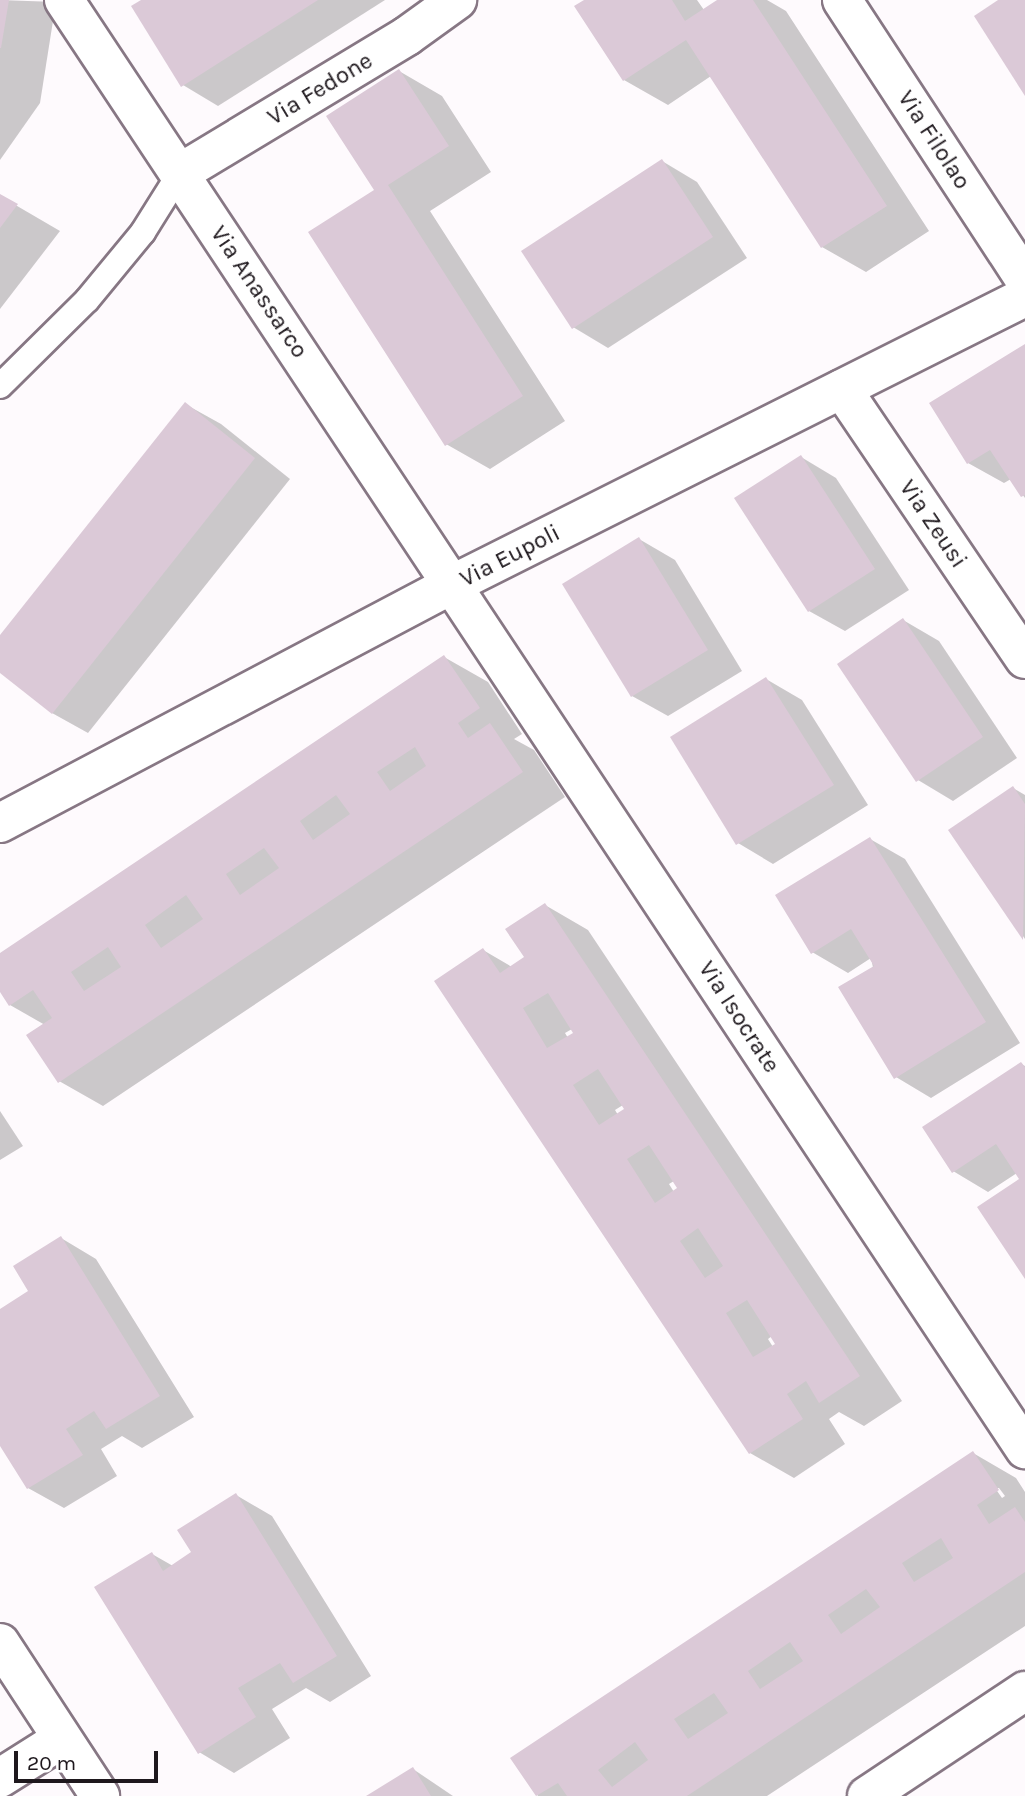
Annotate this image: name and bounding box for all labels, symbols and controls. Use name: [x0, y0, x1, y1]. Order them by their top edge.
street label: Via Fedone: [262, 46, 378, 132]
street label: Via Filolao: [891, 85, 977, 195]
street label: Via Anassarco: [204, 220, 314, 364]
street label: Via Zeusi: [893, 474, 973, 574]
street label: Via Eupoli: [455, 519, 565, 593]
street label: Via Isocrate: [692, 956, 786, 1078]
scale bar: [18, 1736, 161, 1780]
text: 20 m: [27, 1751, 76, 1775]

